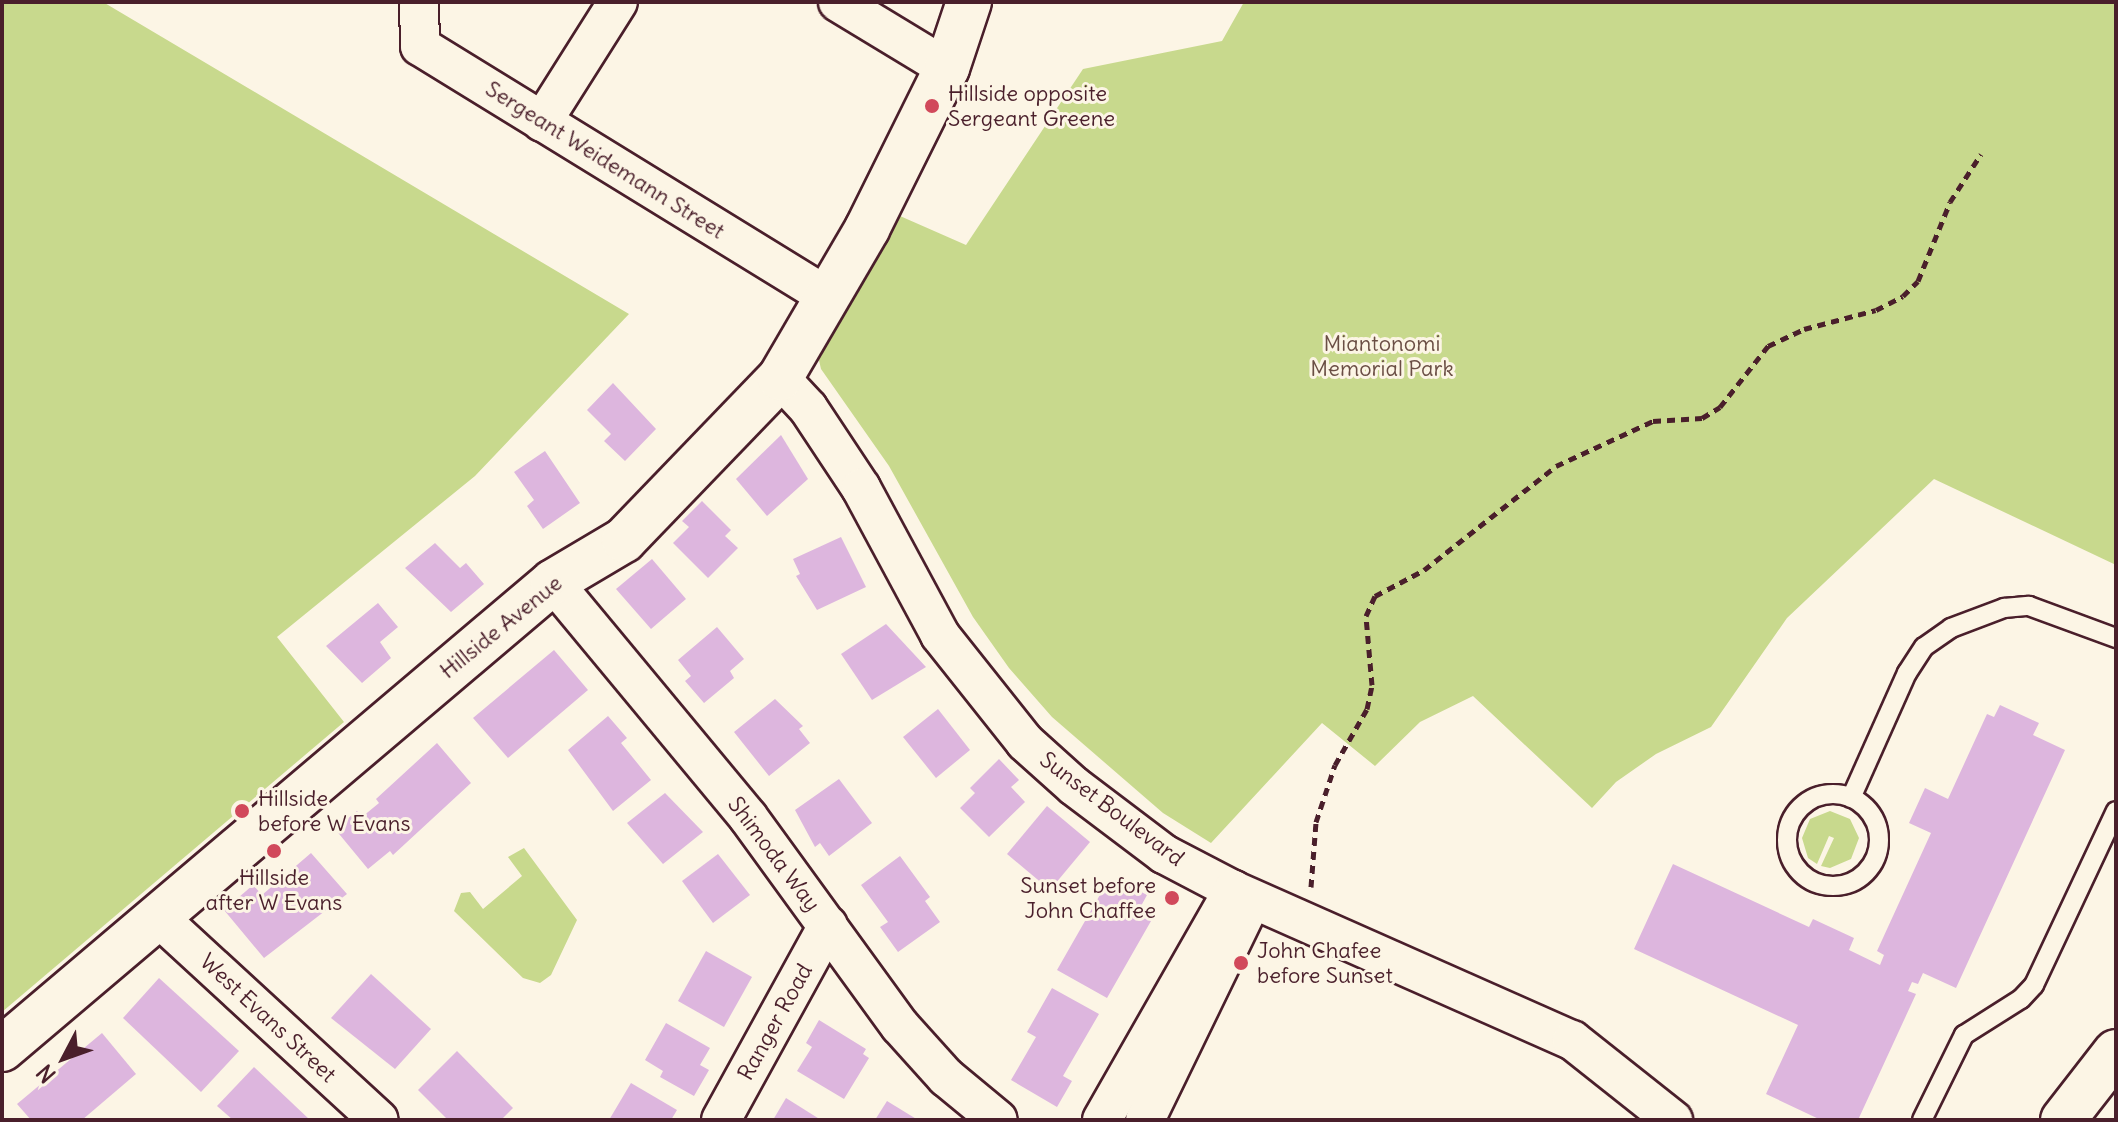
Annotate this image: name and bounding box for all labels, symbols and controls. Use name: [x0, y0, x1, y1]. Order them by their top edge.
street label: Sergeant Weidemann Street: [481, 76, 729, 244]
place label: Hillside opposite Sergeant Greene: [948, 80, 1115, 132]
marker: Hillside opposite Sergeant Greene: [923, 97, 941, 115]
park label: Miantonomi Memorial Park: [1310, 330, 1454, 382]
street label: Hillside Avenue: [435, 570, 567, 684]
street label: Sunset Boulevard: [1035, 746, 1189, 872]
place label: Hillside before W Evans: [258, 785, 410, 836]
street label: Shimoda Way: [722, 792, 826, 916]
marker: Hillside before W Evans: [233, 802, 251, 820]
marker: Hillside after W Evans: [265, 842, 283, 860]
place label: Hillside after W Evans: [206, 864, 342, 916]
place label: Sunset before John Chaffee: [1020, 872, 1156, 924]
marker: Sunset before John Chaffee: [1163, 889, 1181, 907]
place label: John Chafee before Sunset: [1257, 937, 1393, 988]
street label: West Evans Street: [195, 948, 341, 1088]
marker: John Chafee before Sunset: [1232, 954, 1250, 972]
street label: Ranger Road: [732, 959, 818, 1085]
north arrow: [24, 1018, 104, 1098]
text: N: [30, 1059, 61, 1089]

